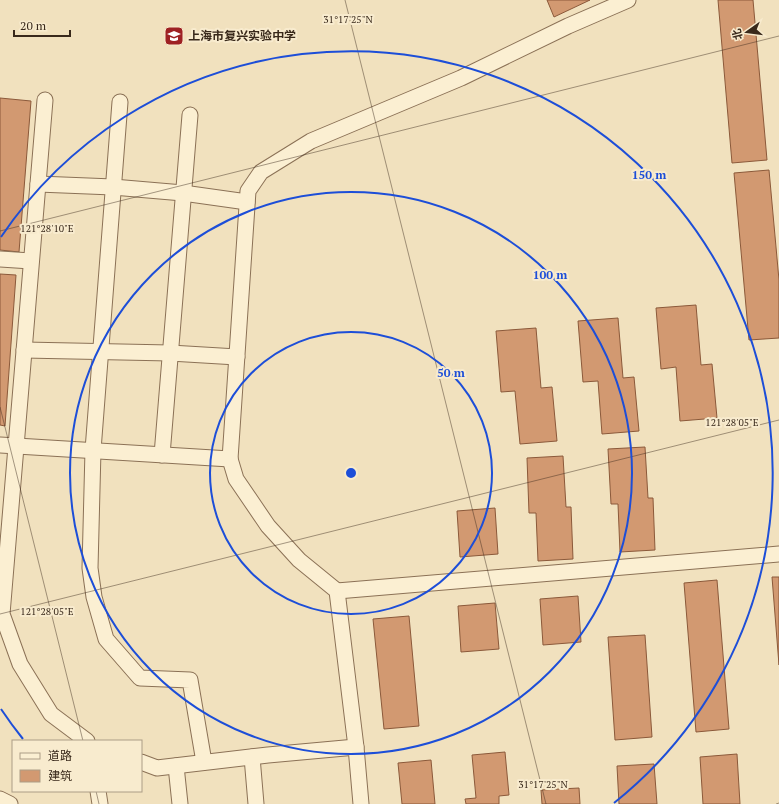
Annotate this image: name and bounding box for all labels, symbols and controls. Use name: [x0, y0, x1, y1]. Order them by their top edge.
scale bar: [14, 12, 70, 38]
north arrow: [727, 12, 767, 52]
text: 31°17'25"N: [323, 13, 373, 26]
text: 20 m: [20, 18, 47, 33]
school or university icon: 上海市复兴实验中学: [163, 25, 185, 47]
text: 北: [729, 27, 745, 41]
place label: 上海市复兴实验中学: [188, 28, 296, 43]
text: 150 m: [632, 167, 666, 182]
text: 121°28'10"E: [20, 222, 74, 235]
text: 100 m: [533, 267, 567, 282]
text: 50 m: [437, 365, 465, 380]
text: 121°28'05"E: [705, 416, 759, 429]
centre of rings: [344, 466, 358, 480]
text: 121°28'05"E: [20, 605, 74, 618]
legend: [12, 740, 142, 792]
text: 道路: [48, 748, 72, 763]
text: 建筑: [48, 768, 72, 783]
text: 31°17'25"N: [518, 778, 568, 791]

